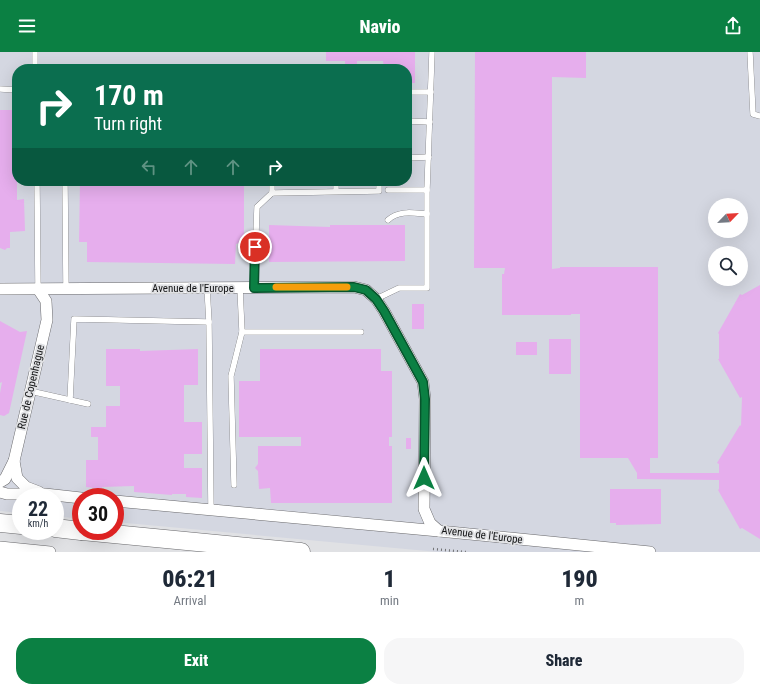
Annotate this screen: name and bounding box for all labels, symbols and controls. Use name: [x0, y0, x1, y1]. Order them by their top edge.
icon: menu: [16, 15, 38, 37]
icon: share: [722, 15, 744, 37]
text: Navio: [359, 16, 401, 37]
text: 170 m: [94, 79, 164, 112]
icon: right: [28, 80, 80, 132]
text: Turn right: [94, 113, 162, 134]
icon: left: [138, 156, 160, 178]
icon: ahead: [180, 156, 202, 178]
icon: ahead: [222, 156, 244, 178]
icon: right: [264, 156, 286, 178]
north arrow: [708, 198, 748, 238]
map controls: [708, 198, 748, 286]
pin: [238, 230, 272, 264]
icon: arrive: [244, 236, 266, 258]
button: search: [708, 246, 748, 286]
street label: Avenue de l'Europe: [152, 282, 234, 295]
street label: Rue de Copenhague: [15, 344, 47, 430]
position arrow: [403, 457, 445, 499]
speed limit sign: 30: [72, 488, 124, 540]
text: 22: [28, 497, 48, 521]
text: km/h: [28, 518, 48, 529]
street label: Avenue de l'Europe: [441, 524, 523, 546]
text: 06:21: [162, 565, 218, 593]
text: 1: [383, 565, 396, 593]
text: 190: [561, 565, 598, 593]
text: Arrival: [173, 593, 207, 608]
text: min: [380, 593, 399, 608]
text: m: [575, 593, 584, 608]
button: Exit: [16, 638, 376, 684]
button: Share: [384, 638, 744, 684]

